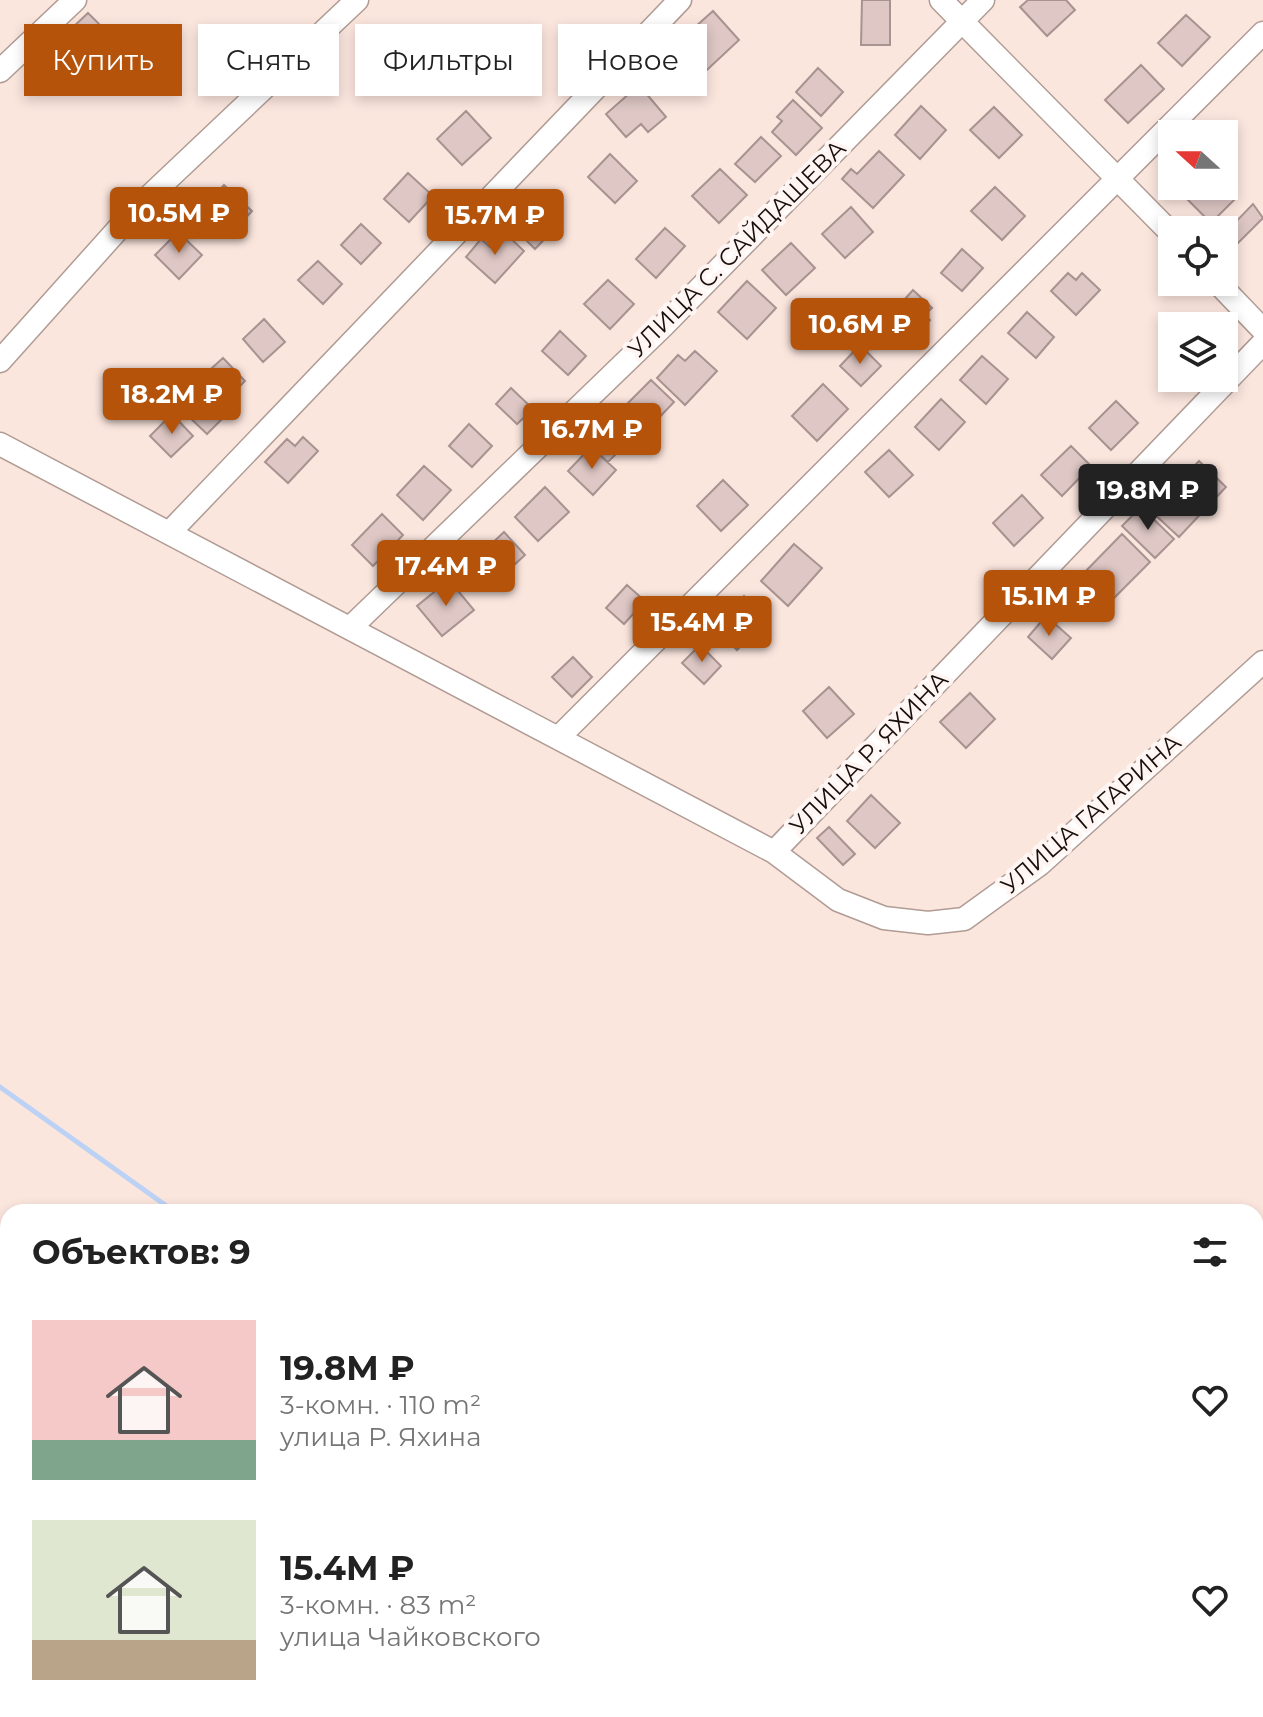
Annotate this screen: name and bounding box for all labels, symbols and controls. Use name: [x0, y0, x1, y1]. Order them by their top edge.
chip: Купить: [24, 24, 182, 96]
chip: Снять: [198, 24, 339, 96]
chip: Фильтры: [355, 24, 542, 96]
chip: Новое: [558, 24, 707, 96]
north arrow: [1158, 120, 1238, 200]
map controls: [1158, 120, 1238, 392]
street label: УЛИЦА С. САЙДАШЕВА: [622, 134, 852, 364]
pin: 10.5M ₽: [105, 187, 253, 255]
pin: 15.7M ₽: [421, 189, 569, 257]
text: 10.5M ₽: [128, 197, 230, 229]
text: 15.7M ₽: [445, 199, 545, 231]
button: locate: [1158, 216, 1238, 296]
pin: 10.6M ₽: [786, 298, 934, 366]
text: 10.6M ₽: [809, 308, 911, 340]
button: layers: [1158, 312, 1238, 392]
pin: 18.2M ₽: [98, 368, 246, 436]
text: 18.2M ₽: [121, 378, 223, 410]
pin: 16.7M ₽: [518, 403, 666, 471]
text: 16.7M ₽: [541, 413, 643, 445]
pin: 19.8M ₽: [1074, 464, 1222, 532]
text: 19.8M ₽: [1096, 474, 1200, 506]
pin: 17.4M ₽: [372, 540, 520, 608]
text: 17.4M ₽: [395, 550, 497, 582]
pin: 15.1M ₽: [975, 570, 1123, 638]
text: 15.1M ₽: [1002, 580, 1096, 612]
pin: 15.4M ₽: [628, 596, 776, 664]
text: 15.4M ₽: [651, 606, 753, 638]
street label: УЛИЦА Р. ЯХИНА: [783, 665, 954, 840]
street label: УЛИЦА ГАГАРИНА: [995, 727, 1187, 900]
icon: filters: [1188, 1230, 1232, 1274]
text: Объектов: 9: [32, 1231, 251, 1273]
text: 19.8M ₽: [280, 1347, 415, 1389]
icon: home: [96, 1352, 192, 1448]
icon: heart: [1188, 1378, 1232, 1422]
text: 3-комн. · 110 m²: [280, 1389, 481, 1421]
text: улица Р. Яхина: [280, 1421, 481, 1453]
text: 15.4M ₽: [280, 1547, 414, 1589]
icon: home: [96, 1552, 192, 1648]
icon: heart: [1188, 1578, 1232, 1622]
text: 3-комн. · 83 m²: [280, 1589, 476, 1621]
text: улица Чайковского: [280, 1621, 541, 1653]

